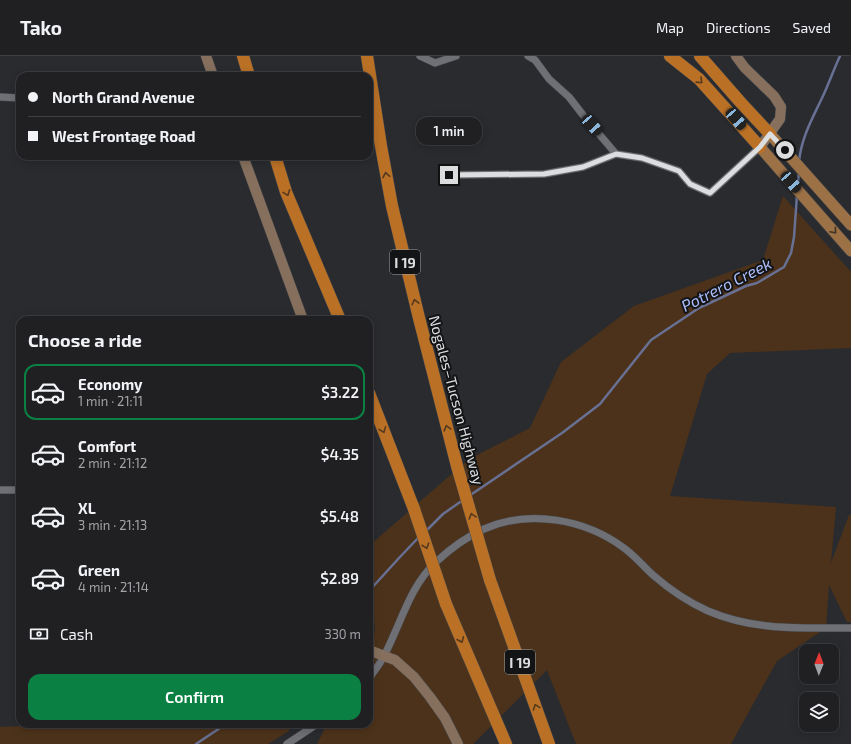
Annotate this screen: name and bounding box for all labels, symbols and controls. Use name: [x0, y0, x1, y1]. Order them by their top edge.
text: Tako: [20, 16, 62, 39]
text: Map: [656, 19, 684, 36]
text: Directions: [706, 19, 771, 36]
text: Saved: [793, 19, 831, 36]
one-way arrow: [695, 76, 703, 84]
text: North Grand Avenue: [52, 88, 195, 106]
car: [724, 106, 748, 132]
car: [580, 112, 604, 138]
callout: 1 min: [416, 117, 482, 145]
text: 1 min: [434, 123, 464, 139]
text: West Frontage Road: [52, 127, 196, 145]
route start: [776, 141, 794, 159]
route end: [440, 166, 458, 184]
car: [779, 169, 803, 195]
one-way arrow: [382, 172, 391, 178]
one-way arrow: [282, 189, 290, 196]
one-way arrow: [829, 227, 836, 234]
road number: I 19: [390, 250, 420, 274]
water label: Potrero Creek: [678, 253, 774, 315]
one-way arrow: [411, 299, 420, 306]
street label: Nogales–Tucson Highway: [426, 313, 488, 487]
text: Choose a ride: [28, 329, 142, 351]
icon: car: [30, 374, 66, 410]
text: Economy: [78, 375, 143, 393]
text: $3.22: [321, 383, 359, 401]
text: 1 min · 21:11: [78, 393, 143, 409]
one-way arrow: [444, 425, 452, 431]
one-way arrow: [379, 426, 387, 433]
icon: car: [30, 436, 66, 472]
text: Comfort: [78, 437, 136, 455]
text: $4.35: [321, 445, 359, 463]
text: 2 min · 21:12: [78, 455, 147, 471]
icon: car: [30, 498, 66, 534]
text: XL: [78, 499, 96, 517]
text: $5.48: [320, 507, 359, 525]
one-way arrow: [468, 512, 477, 519]
text: 3 min · 21:13: [78, 517, 147, 533]
one-way arrow: [422, 542, 430, 549]
icon: car: [30, 560, 66, 596]
text: Green: [78, 561, 120, 579]
text: $2.89: [320, 569, 359, 587]
text: 4 min · 21:14: [78, 579, 149, 595]
icon: cash: [28, 623, 50, 645]
text: Cash: [60, 625, 93, 643]
text: 330 m: [324, 626, 361, 642]
one-way arrow: [457, 636, 465, 643]
north arrow: [799, 644, 839, 684]
map controls: [799, 644, 839, 732]
road number: I 19: [505, 650, 535, 674]
button: Confirm: [28, 674, 361, 720]
button: layers: [799, 692, 839, 732]
one-way arrow: [532, 704, 541, 711]

